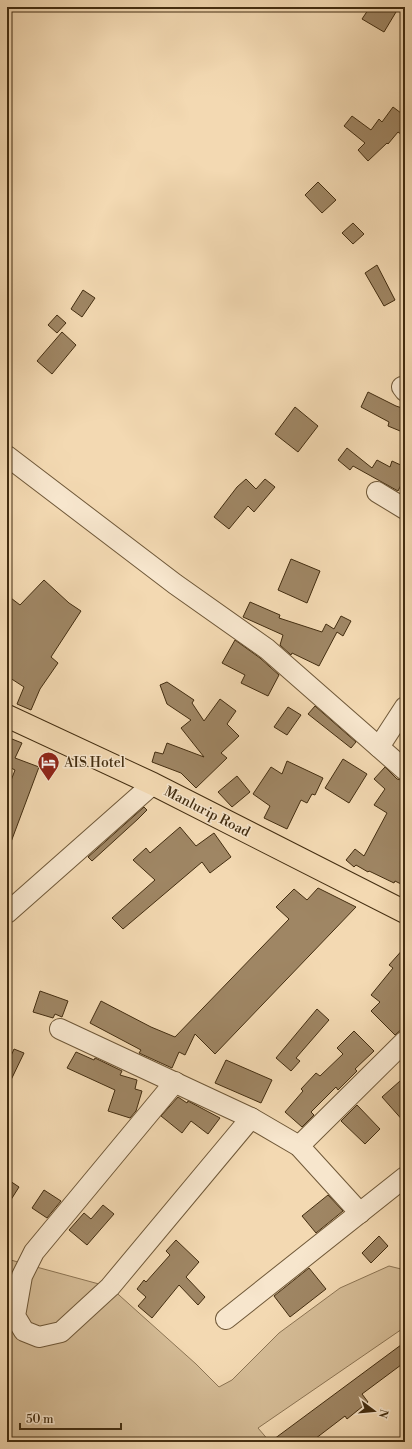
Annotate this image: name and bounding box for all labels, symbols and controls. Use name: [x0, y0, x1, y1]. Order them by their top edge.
hotel icon: AIS Hotel: [35, 750, 61, 783]
place label: AIS Hotel: [63, 754, 125, 772]
street label: Manlurip Road: [161, 783, 253, 841]
north arrow: [354, 1391, 394, 1431]
scale bar: [20, 1405, 121, 1431]
text: N: [375, 1407, 391, 1420]
text: 50 m: [26, 1412, 54, 1427]

